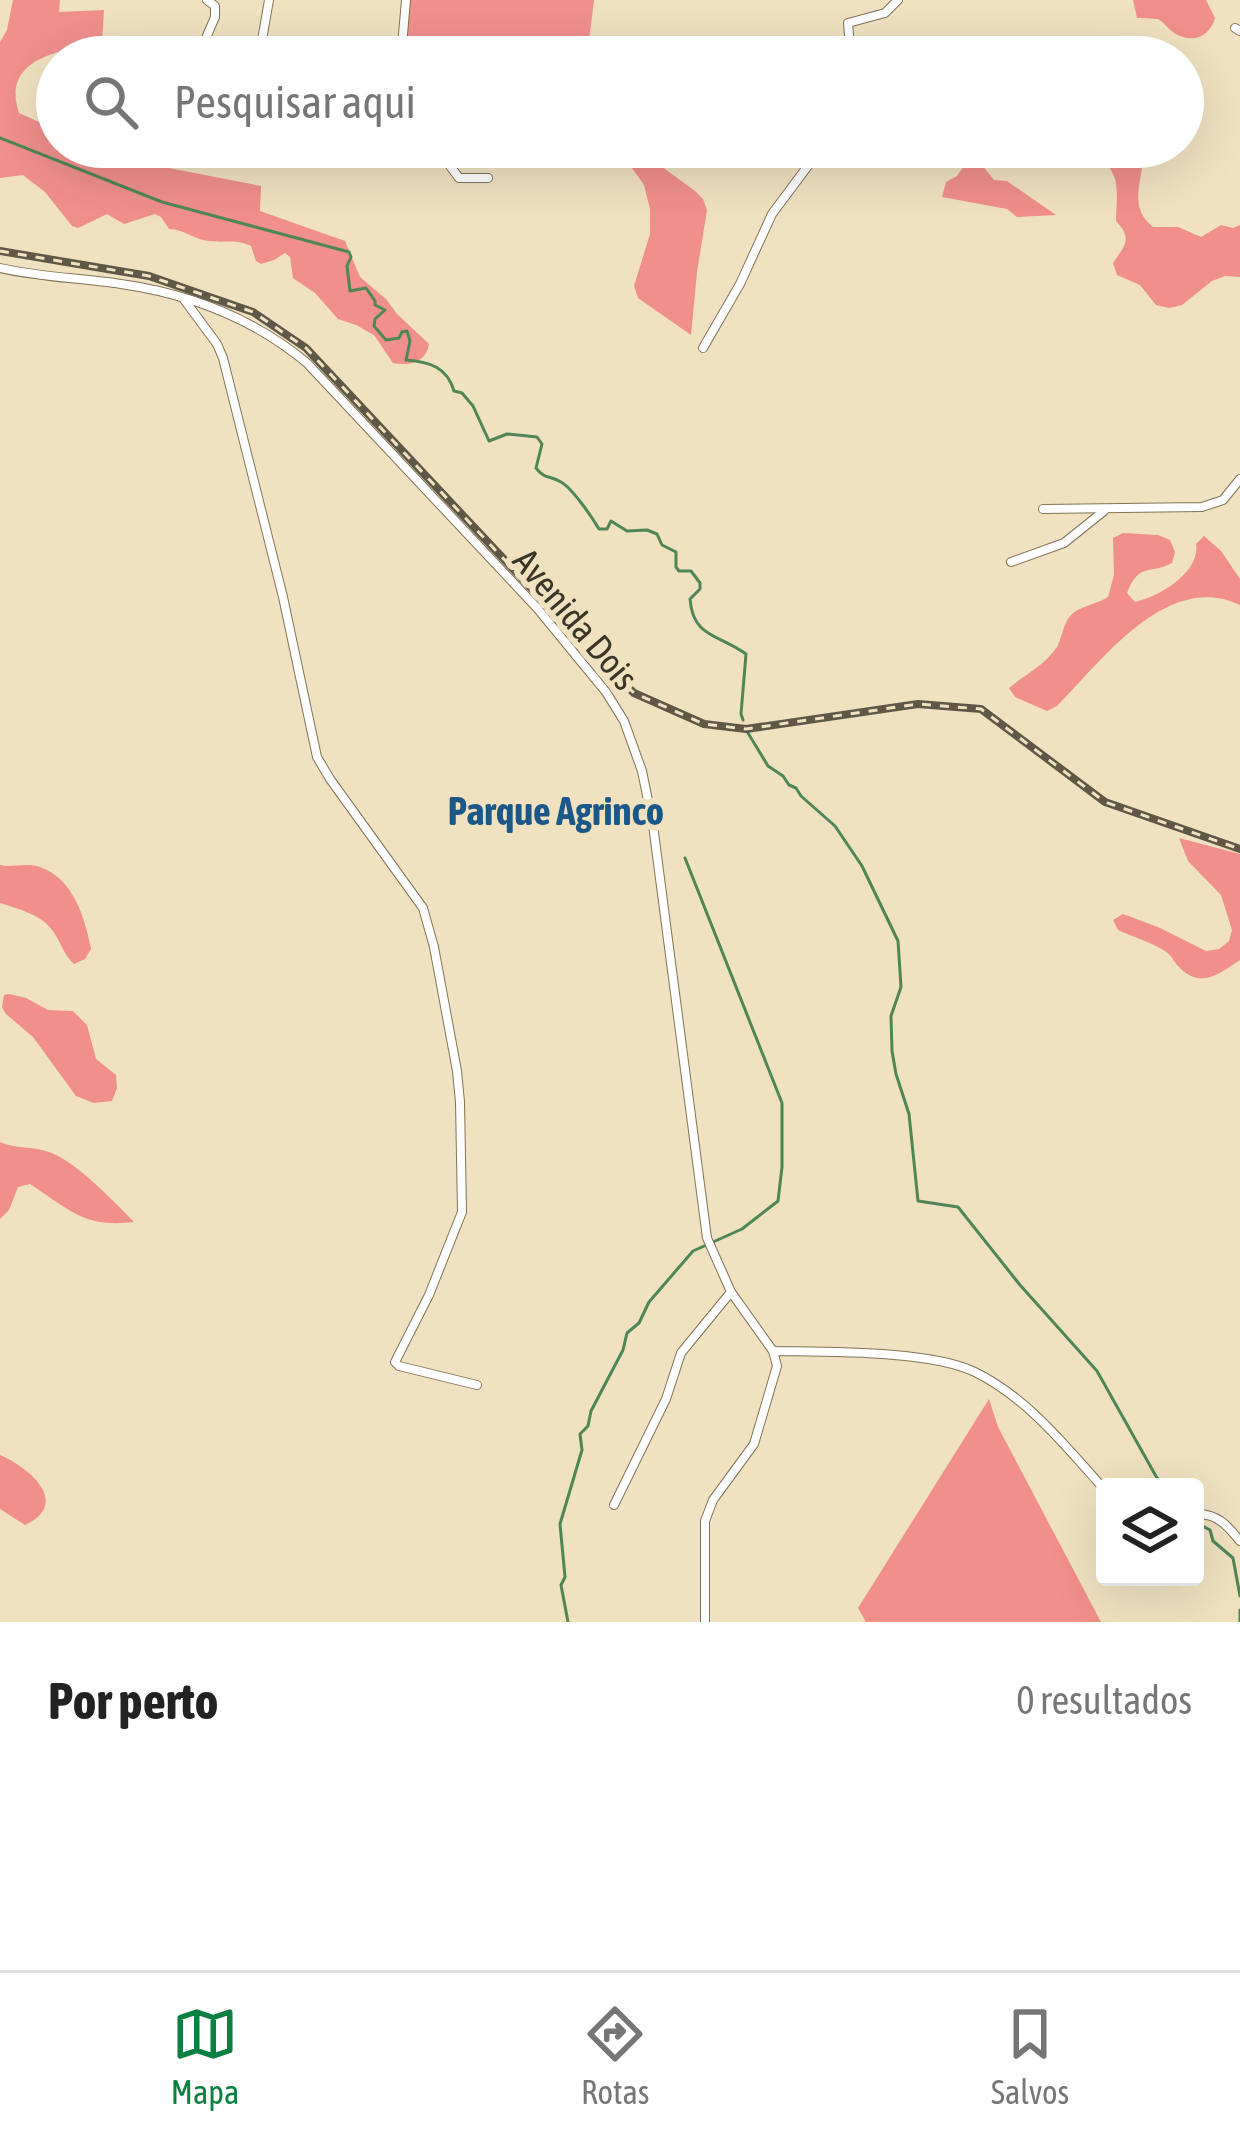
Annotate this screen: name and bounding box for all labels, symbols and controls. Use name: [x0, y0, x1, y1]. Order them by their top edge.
search box: [36, 36, 1204, 168]
icon: search: [78, 69, 144, 135]
text: Pesquisar aqui: [174, 76, 416, 128]
street label: Avenida Dois: [505, 540, 647, 698]
district label: Parque Agrinco: [448, 789, 664, 833]
map controls: [1096, 1478, 1204, 1586]
button: layers: [1096, 1478, 1204, 1586]
text: Por perto: [48, 1671, 219, 1730]
text: 0 resultados: [1016, 1678, 1192, 1722]
tab: Mapa: [171, 2001, 239, 2111]
tab: Rotas: [581, 2001, 649, 2111]
tab: Salvos: [991, 2001, 1069, 2111]

